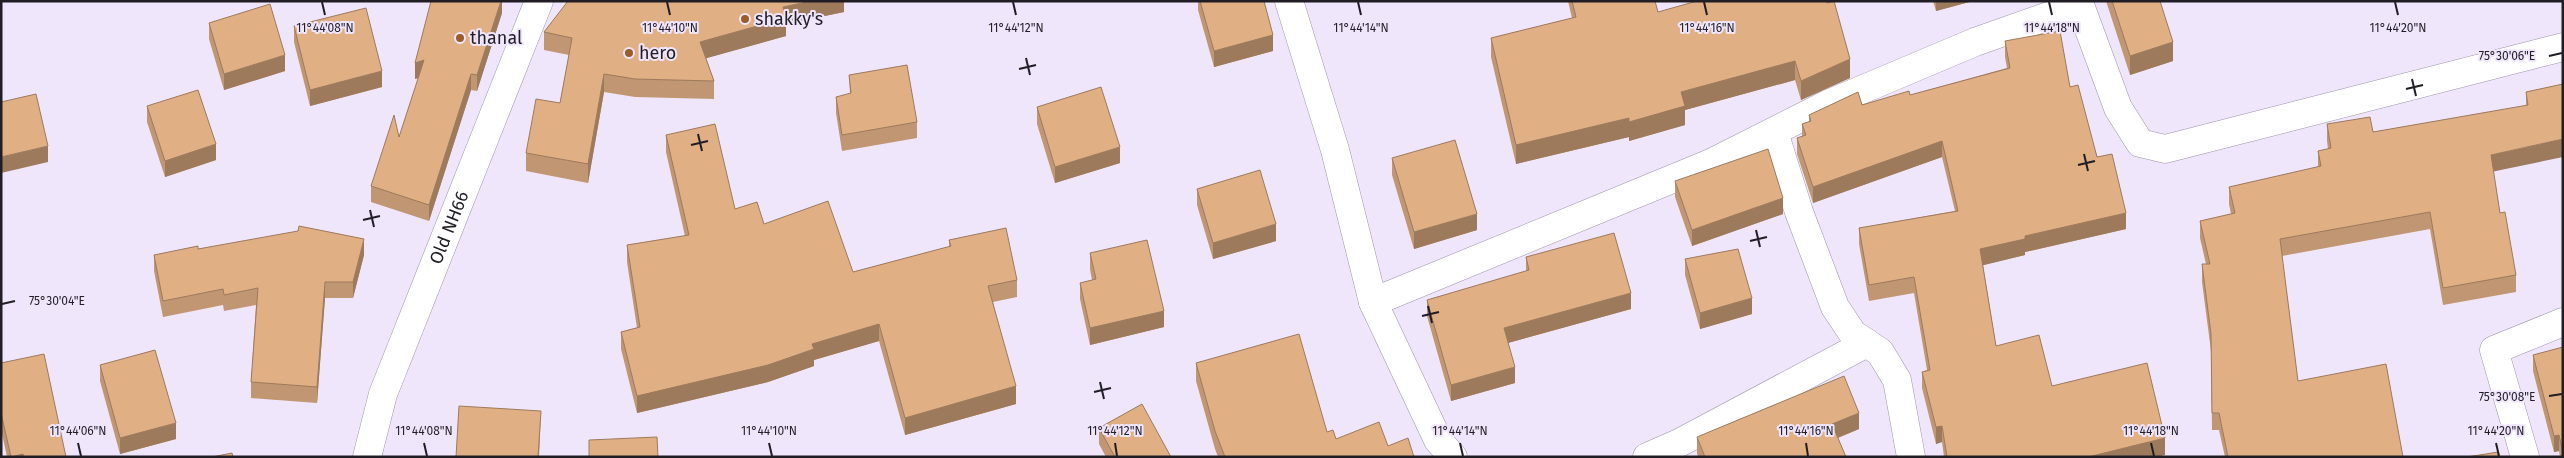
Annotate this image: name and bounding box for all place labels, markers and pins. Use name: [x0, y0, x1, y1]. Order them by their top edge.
place label: shakky's: [755, 8, 823, 30]
marker: shakky's: [739, 13, 751, 25]
place label: thanal: [470, 27, 522, 49]
marker: thanal: [454, 32, 466, 44]
place label: hero: [639, 42, 676, 64]
marker: hero: [623, 47, 635, 59]

